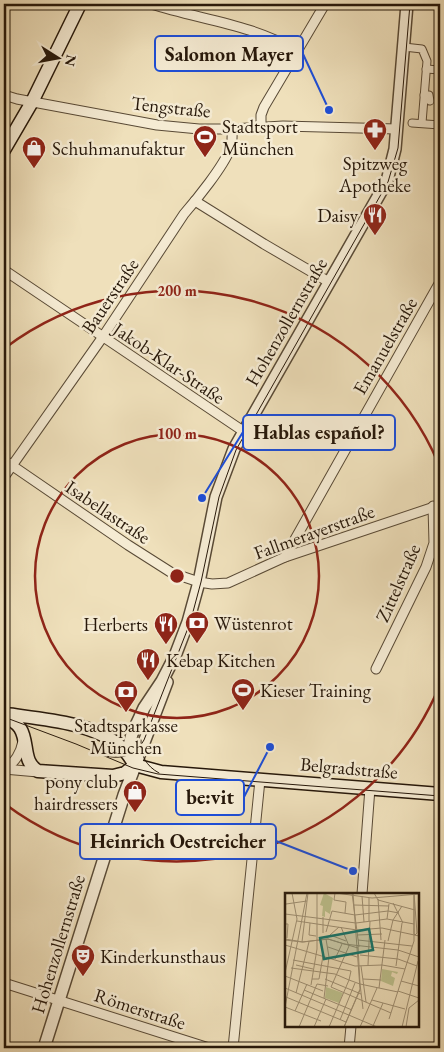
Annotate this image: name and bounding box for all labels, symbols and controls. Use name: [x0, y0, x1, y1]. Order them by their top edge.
north arrow: [32, 32, 82, 82]
callout: Salomon Mayer: [155, 36, 303, 71]
text: Salomon Mayer: [165, 41, 294, 67]
text: N: [61, 53, 81, 68]
street label: Tengstraße: [130, 90, 212, 124]
place label: Stadtsport München: [222, 114, 298, 161]
pharmacy icon: Spitzweg Apotheke: [362, 117, 388, 151]
sports icon: Stadtsport München: [192, 124, 218, 158]
shop icon: Schuhmanufaktur: [21, 135, 47, 169]
place label: Schuhmanufaktur: [52, 136, 186, 161]
place label: Spitzweg Apotheke: [338, 151, 411, 198]
restaurant icon: Daisy: [362, 202, 388, 236]
place label: Daisy: [317, 203, 359, 228]
street label: Hohenzollernstraße: [239, 253, 333, 391]
street label: Bauerstraße: [76, 254, 144, 338]
text: 200 m: [157, 281, 197, 300]
street label: Emanuelstraße: [347, 293, 423, 399]
street label: Jakob-Klar-Straße: [107, 315, 230, 410]
callout: Hablas español?: [243, 415, 395, 450]
text: Hablas español?: [253, 419, 385, 445]
text: 100 m: [157, 424, 197, 443]
street label: Isabellastraße: [61, 474, 155, 550]
street label: Fallmerayerstraße: [250, 499, 378, 565]
street label: Zittelstraße: [370, 540, 426, 626]
centre of rings: [168, 567, 186, 585]
bank icon: Wüstenrot: [184, 610, 210, 644]
restaurant icon: Herberts: [153, 611, 179, 645]
place label: Wüstenrot: [214, 611, 293, 636]
place label: Herberts: [83, 612, 148, 637]
restaurant icon: Kebap Kitchen: [135, 647, 161, 681]
place label: Kebap Kitchen: [166, 648, 276, 673]
sports icon: Kieser Training: [230, 677, 256, 711]
place label: Kieser Training: [260, 678, 372, 703]
bank icon: Stadtsparkasse München: [113, 679, 139, 713]
place label: Stadtsparkasse München: [74, 713, 178, 760]
street label: Belgradstraße: [299, 751, 399, 785]
place label: pony club hairdressers: [34, 769, 118, 816]
shop icon: pony club hairdressers: [122, 779, 148, 813]
callout: be:vit: [176, 780, 244, 815]
text: be:vit: [186, 784, 234, 810]
callout: Heinrich Oestreicher: [80, 824, 276, 859]
text: Heinrich Oestreicher: [90, 828, 267, 854]
street label: Hohenzollernstraße: [25, 872, 91, 1016]
inset map: [285, 893, 419, 1027]
theatre icon: Kinderkunsthaus: [70, 943, 96, 977]
place label: Kinderkunsthaus: [100, 944, 226, 969]
street label: Römerstraße: [91, 983, 189, 1035]

